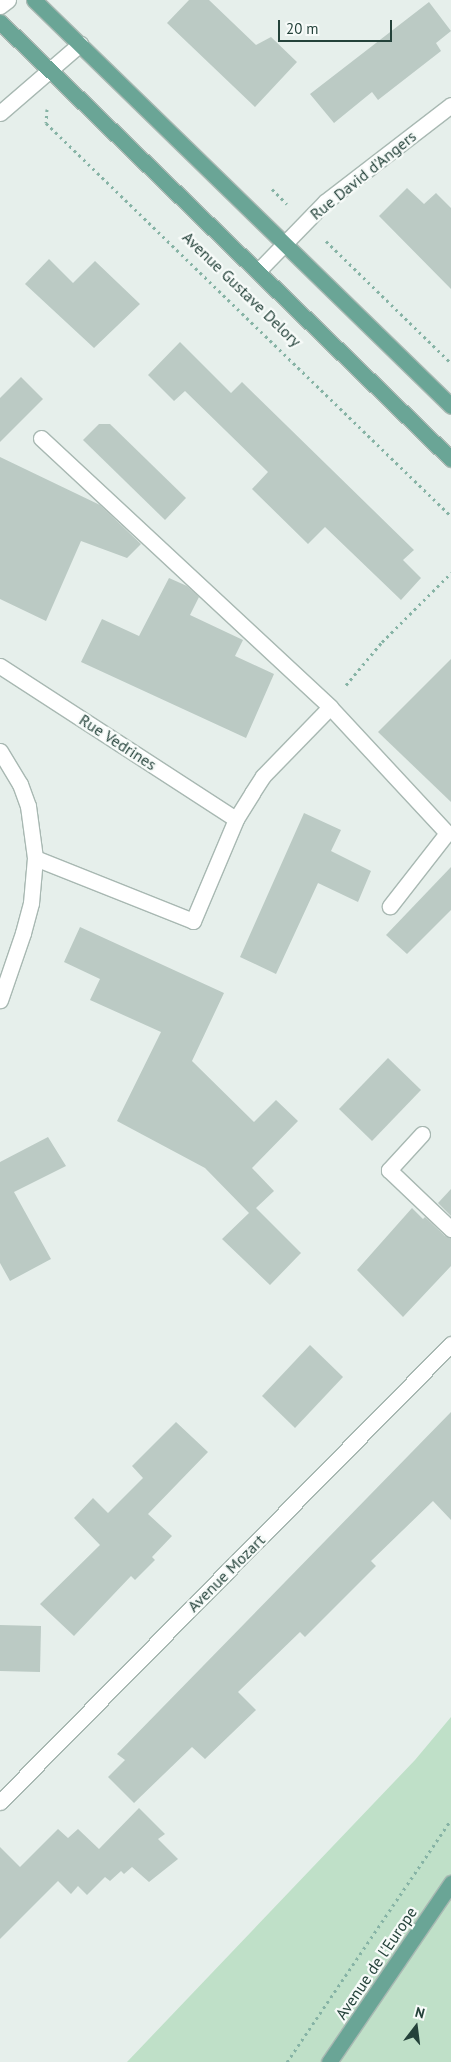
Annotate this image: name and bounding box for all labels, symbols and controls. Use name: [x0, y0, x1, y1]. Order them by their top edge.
scale bar: [281, 10, 395, 42]
text: 20 m: [286, 19, 319, 38]
street label: Rue David d'Angers: [306, 126, 420, 224]
street label: Avenue Gustave Delory: [179, 227, 305, 351]
street label: Rue Vedrines: [76, 710, 160, 774]
street label: Avenue Mozart: [183, 1530, 269, 1616]
street label: Avenue de l'Europe: [331, 1903, 421, 2023]
north arrow: [391, 2002, 441, 2052]
text: N: [413, 2003, 427, 2022]

